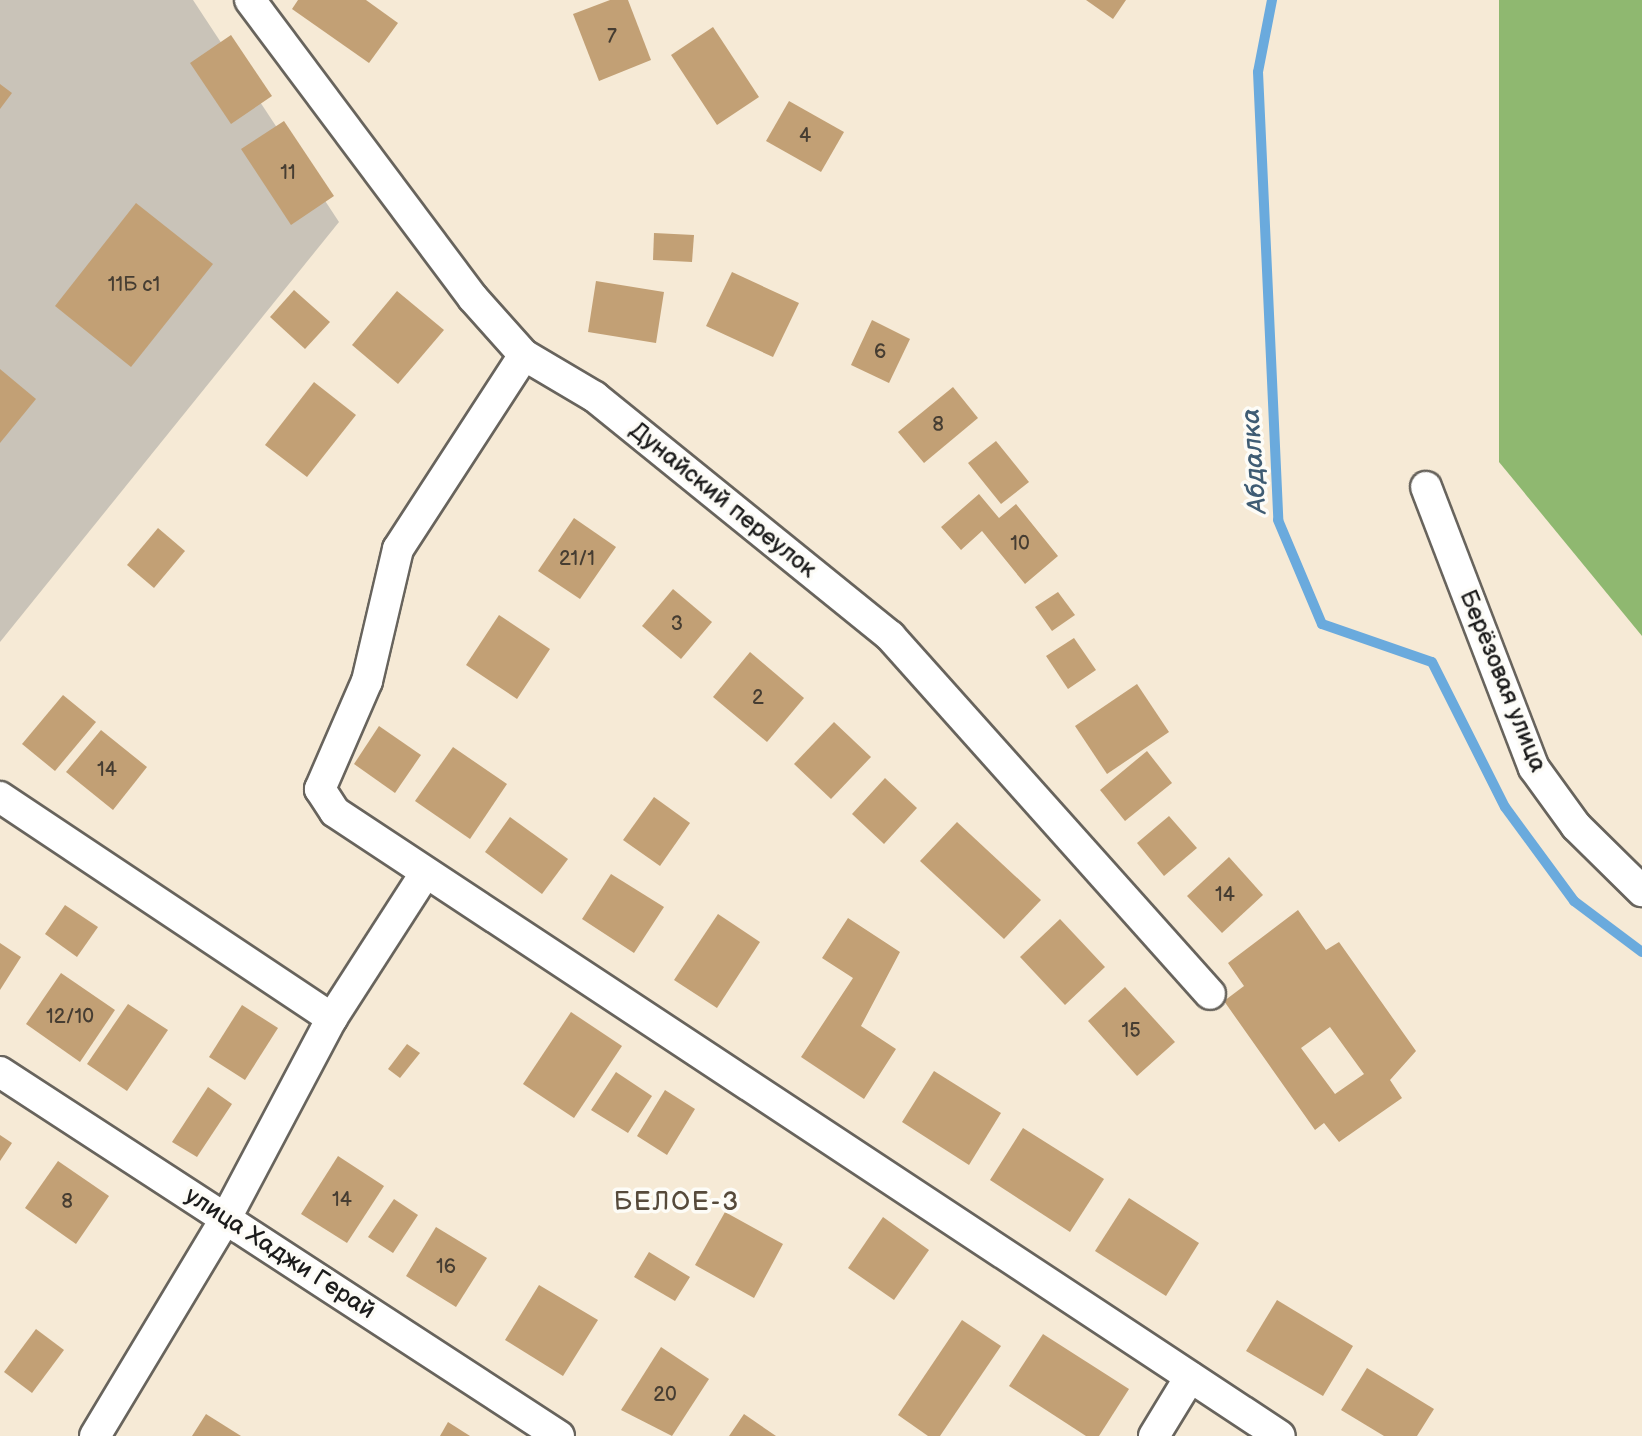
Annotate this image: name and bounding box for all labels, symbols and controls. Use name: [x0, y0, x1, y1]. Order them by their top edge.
house number: 7: [607, 25, 617, 49]
house number: 4: [799, 124, 811, 148]
house number: 11: [280, 161, 296, 185]
house number: 11Б с1: [108, 273, 160, 297]
house number: 6: [874, 340, 886, 364]
water label: Абдалка: [1236, 407, 1274, 515]
house number: 8: [932, 413, 944, 437]
street label: Дунайский переулок: [624, 416, 822, 584]
house number: 10: [1010, 532, 1030, 556]
house number: 21/1: [559, 547, 595, 571]
street label: Берёзовая улица: [1453, 586, 1553, 776]
house number: 3: [671, 612, 683, 636]
house number: 2: [752, 686, 764, 710]
house number: 14: [97, 758, 117, 782]
house number: 14: [1215, 883, 1235, 907]
house number: 12/10: [46, 1005, 94, 1029]
house number: 15: [1121, 1019, 1141, 1043]
street label: улица Хаджи Герай: [180, 1181, 380, 1325]
district label: БЕЛОЕ-3: [614, 1187, 740, 1219]
house number: 14: [332, 1188, 352, 1212]
house number: 8: [61, 1190, 73, 1214]
house number: 16: [436, 1255, 456, 1279]
house number: 20: [653, 1383, 677, 1407]

